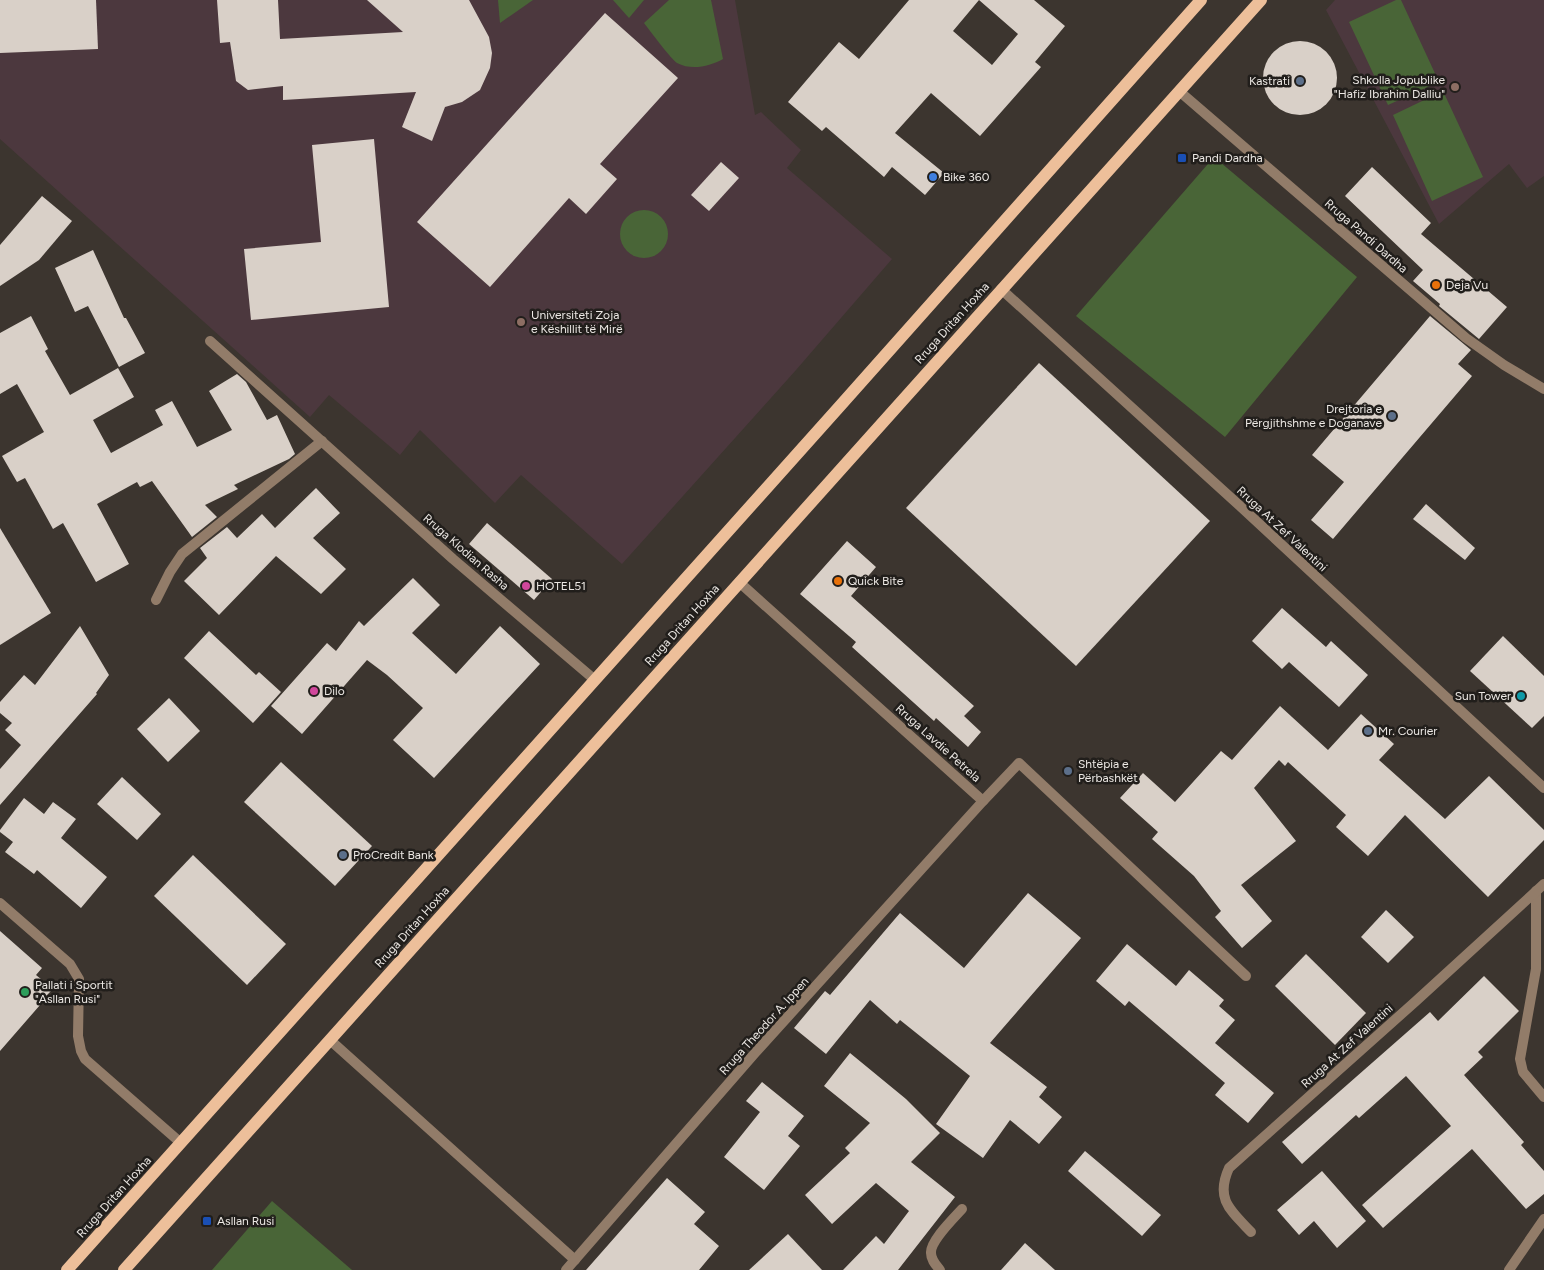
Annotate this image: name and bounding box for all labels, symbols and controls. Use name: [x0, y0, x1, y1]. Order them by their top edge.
place label: Shkolla Jopublike "Hafiz Ibrahim Dalliu": [1334, 73, 1445, 101]
place label: Kastrati: [1249, 74, 1290, 88]
marker: Kastrati: [1294, 75, 1306, 87]
marker: Shkolla Jopublike "Hafiz Ibrahim Dalliu": [1449, 81, 1461, 93]
place label: Pandi Dardha: [1192, 151, 1263, 165]
marker: Pandi Dardha: [1176, 152, 1188, 164]
place label: Bike 360: [943, 170, 990, 184]
marker: Bike 360: [927, 171, 939, 183]
street label: Rruga Pandi Dardha: [1322, 196, 1410, 276]
place label: Deja Vu: [1446, 278, 1488, 292]
marker: Deja Vu: [1430, 279, 1442, 291]
street label: Rruga Dritan Hoxha: [912, 280, 992, 366]
place label: Universiteti Zoja e Këshillit të Mirë: [531, 308, 623, 336]
marker: Universiteti Zoja e Këshillit të Mirë: [515, 316, 527, 328]
place label: Drejtoria e Përgjithshme e Doganave: [1245, 402, 1382, 430]
marker: Drejtoria e Përgjithshme e Doganave: [1386, 410, 1398, 422]
street label: Rruga At Zef Valentini: [1234, 484, 1330, 574]
street label: Rruga Klodian Rasha: [420, 511, 512, 593]
place label: Quick Bite: [848, 574, 904, 588]
marker: Quick Bite: [832, 575, 844, 587]
place label: HOTEL51: [536, 579, 586, 593]
marker: HOTEL51: [520, 580, 532, 592]
street label: Rruga Dritan Hoxha: [642, 582, 722, 668]
place label: Dilo: [324, 684, 345, 698]
marker: Dilo: [308, 685, 320, 697]
place label: Sun Tower: [1455, 689, 1511, 703]
marker: Sun Tower: [1515, 690, 1527, 702]
street label: Rruga Lavdie Petrela: [893, 701, 983, 785]
place label: Mr. Courier: [1378, 724, 1437, 738]
marker: Mr. Courier: [1362, 725, 1374, 737]
place label: Shtëpia e Përbashkët: [1078, 757, 1138, 785]
marker: Shtëpia e Përbashkët: [1062, 765, 1074, 777]
place label: ProCredit Bank: [353, 848, 434, 862]
marker: ProCredit Bank: [337, 849, 349, 861]
street label: Rruga Dritan Hoxha: [372, 884, 452, 970]
street label: Rruga Theodor A. Ippen: [716, 974, 812, 1078]
place label: Pallati i Sportit "Asllan Rusi": [35, 978, 113, 1006]
marker: Pallati i Sportit "Asllan Rusi": [19, 986, 31, 998]
street label: Rruga At Zef Valentini: [1298, 1001, 1396, 1091]
street label: Rruga Dritan Hoxha: [74, 1154, 154, 1240]
place label: Asllan Rusi: [217, 1214, 274, 1228]
marker: Asllan Rusi: [201, 1215, 213, 1227]

